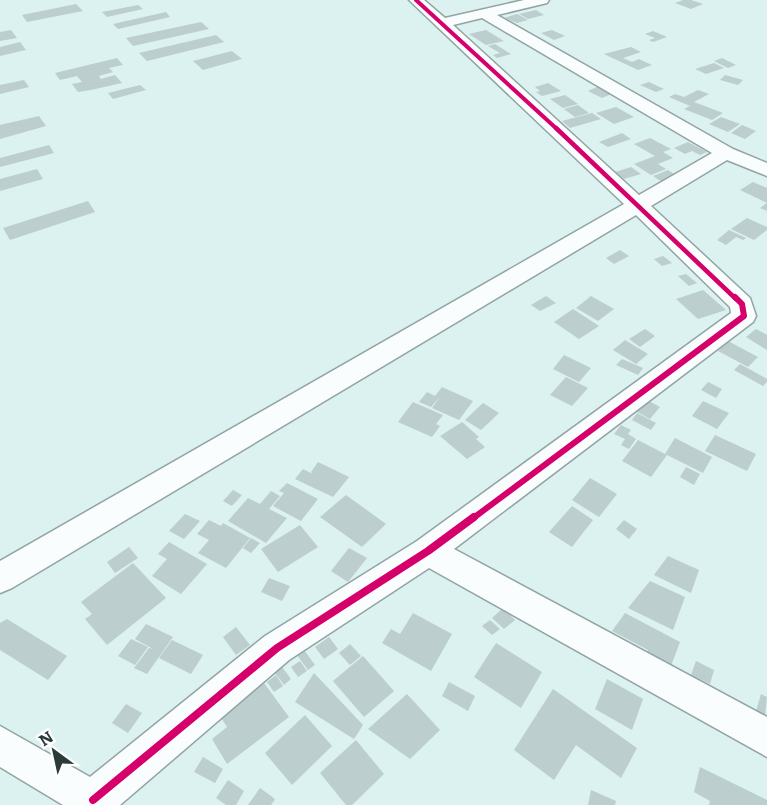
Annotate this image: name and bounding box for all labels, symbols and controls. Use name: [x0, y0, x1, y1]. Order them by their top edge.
north arrow: [24, 721, 84, 781]
text: N: [33, 724, 57, 751]

